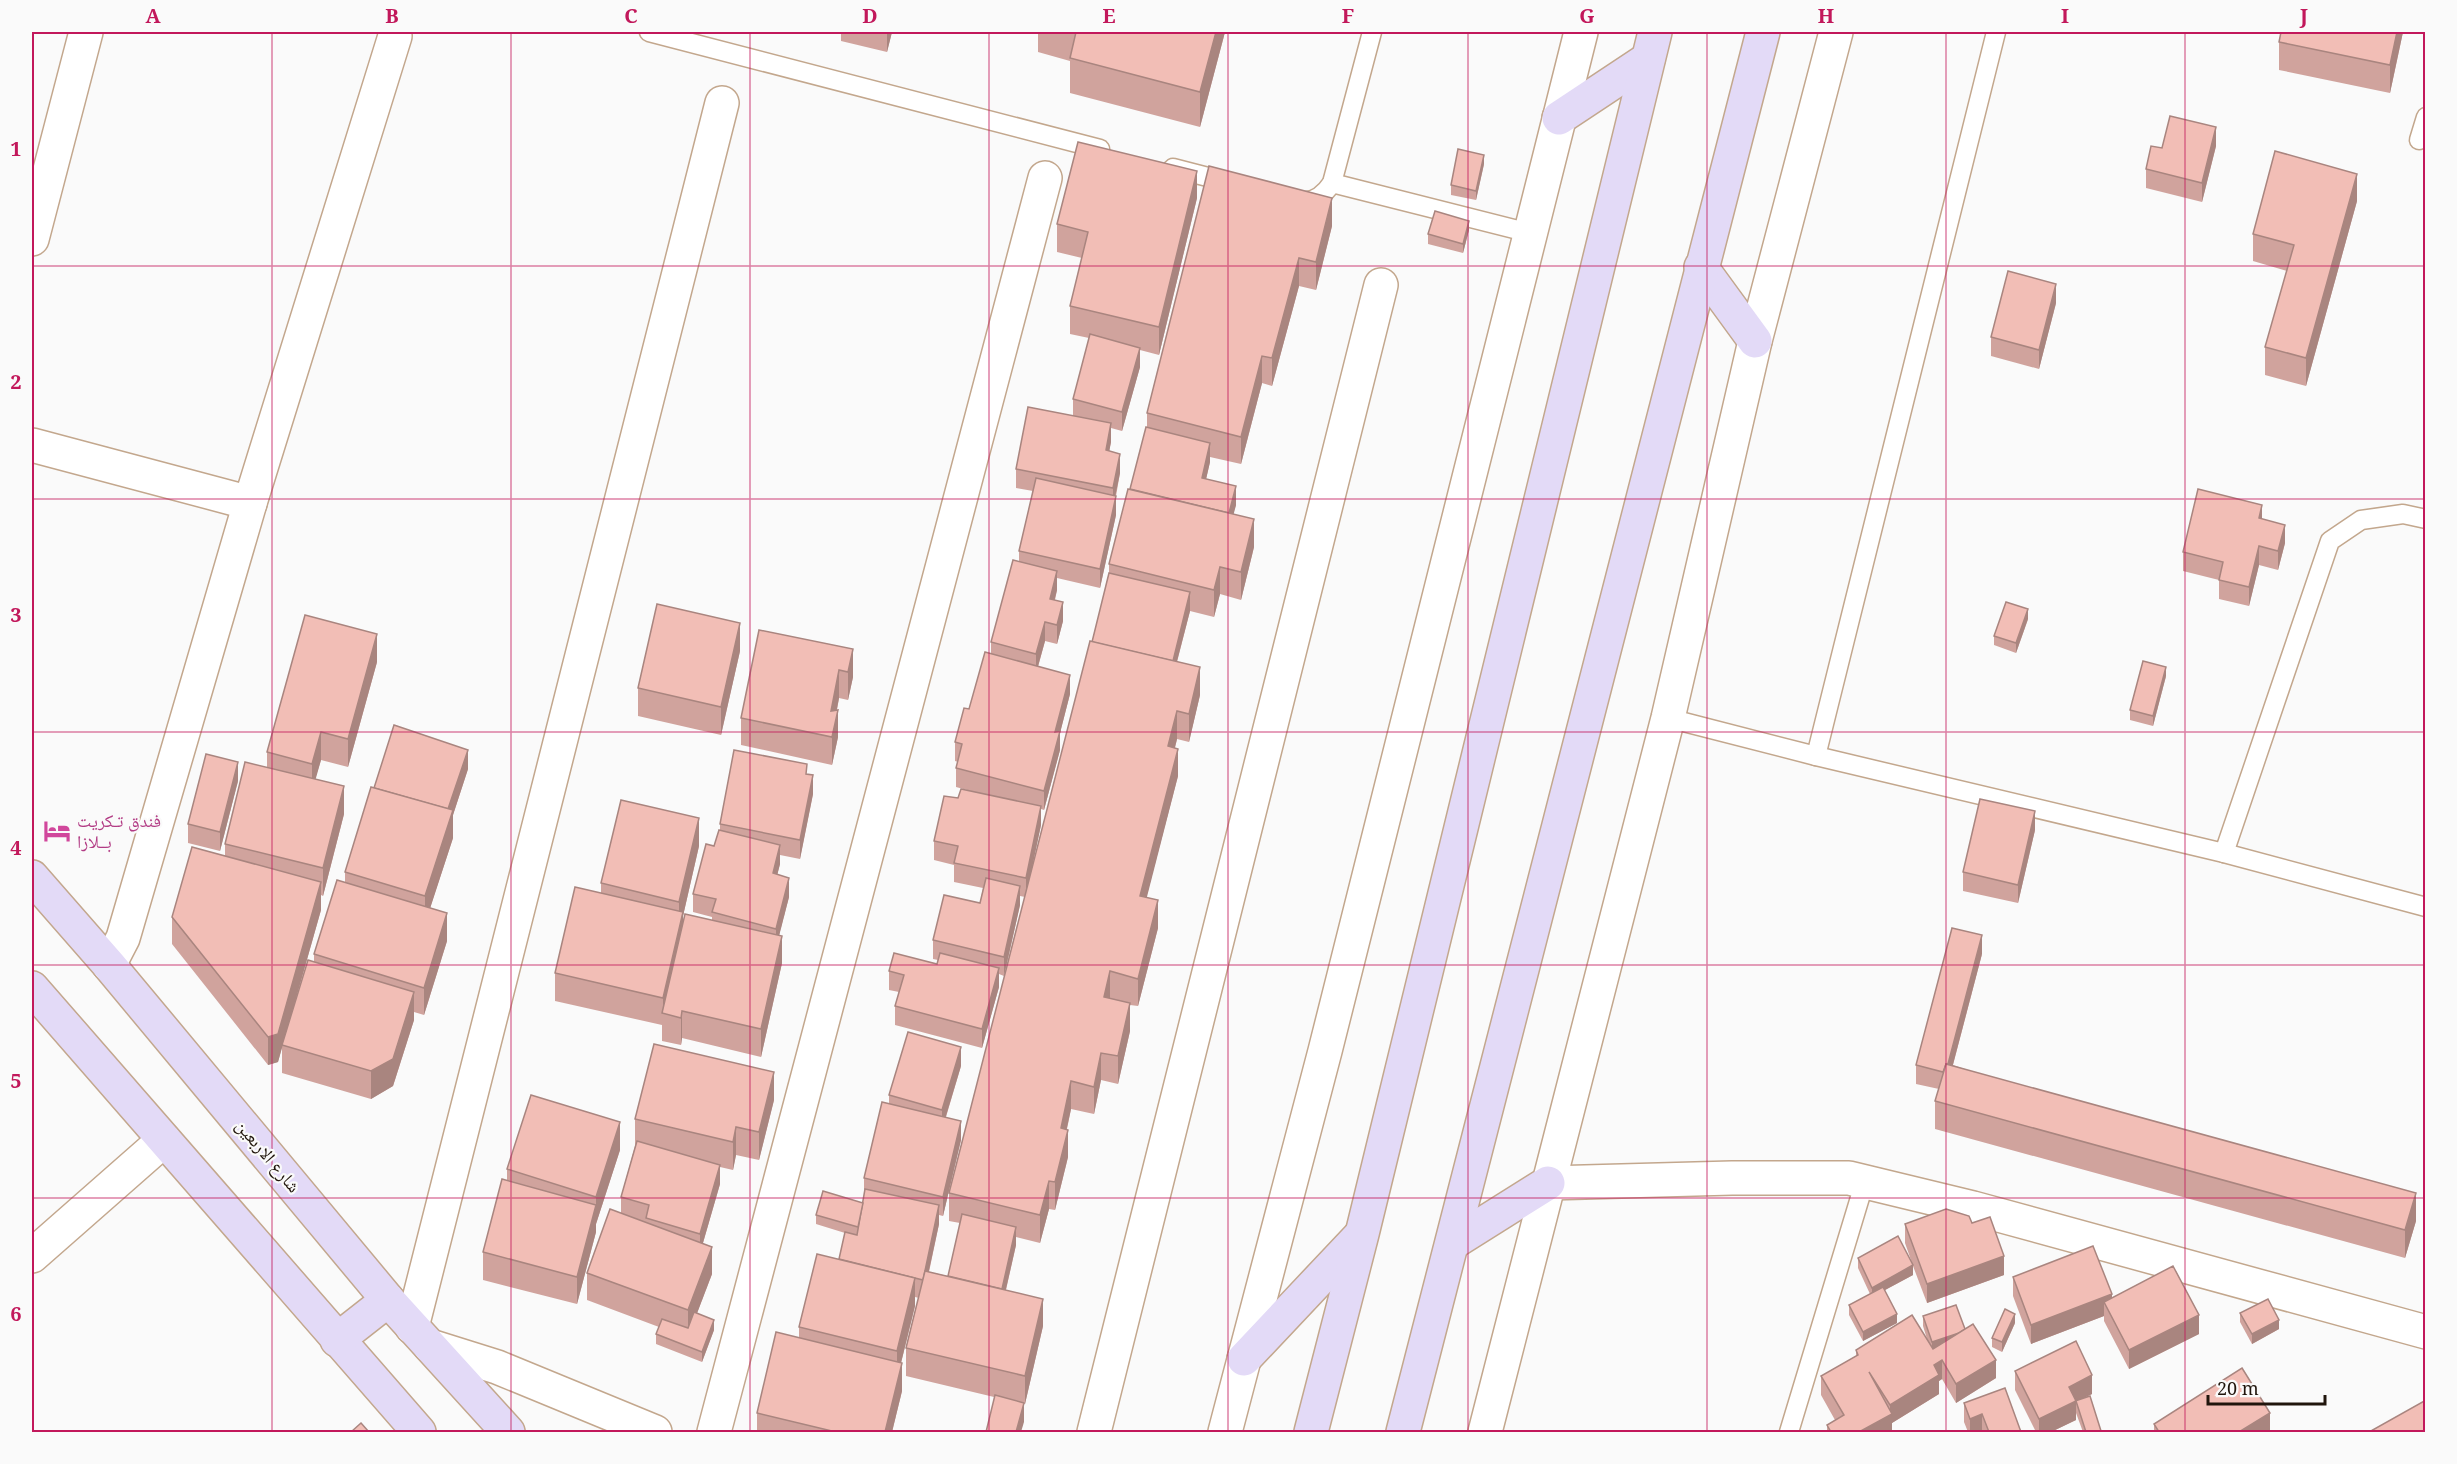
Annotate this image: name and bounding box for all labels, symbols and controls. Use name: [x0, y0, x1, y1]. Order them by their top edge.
text: A: [145, 2, 161, 29]
text: B: [385, 2, 399, 29]
text: C: [624, 2, 638, 29]
text: D: [862, 2, 878, 29]
text: E: [1102, 2, 1116, 29]
text: F: [1342, 2, 1354, 29]
text: G: [1579, 2, 1595, 29]
text: H: [1818, 2, 1834, 29]
text: I: [2061, 2, 2069, 29]
text: J: [2299, 2, 2308, 29]
text: 1: [10, 135, 22, 162]
text: 2: [10, 368, 22, 395]
text: 3: [10, 601, 22, 628]
place label: فندق تـكريت بــلازا: [77, 808, 161, 853]
hotel icon: فندق تـكريت بــلازا: [42, 816, 72, 846]
text: 4: [10, 834, 22, 861]
text: 5: [10, 1067, 22, 1094]
street label: شارع الاربعين: [231, 1114, 307, 1197]
text: 6: [10, 1300, 22, 1327]
scale bar: [2208, 1368, 2325, 1406]
text: 20 m: [2217, 1376, 2259, 1400]

